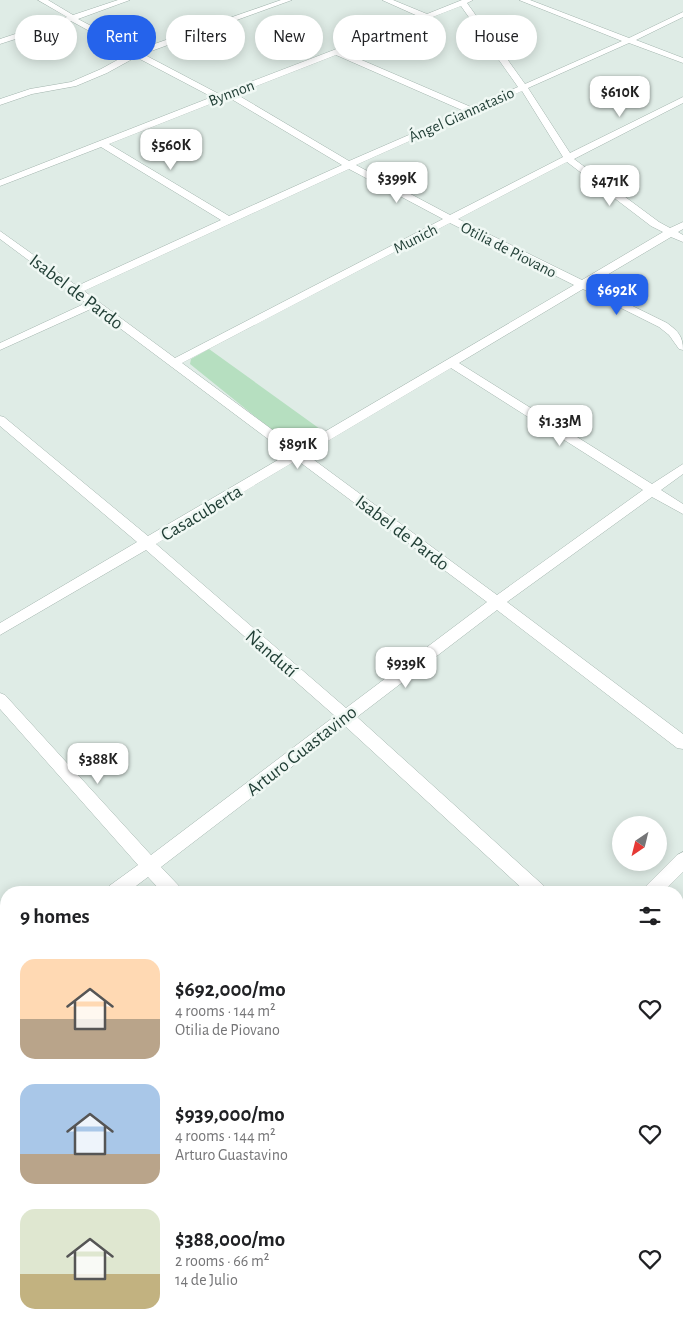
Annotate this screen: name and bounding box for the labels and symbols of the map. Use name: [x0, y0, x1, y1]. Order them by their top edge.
pin: $610K: [585, 76, 655, 118]
street label: Bynnon: [206, 77, 257, 110]
street label: Ángel Giannatasio: [405, 83, 517, 145]
pin: $560K: [136, 128, 206, 171]
pin: $399K: [362, 162, 432, 204]
pin: $471K: [575, 164, 645, 207]
street label: Otilia de Piovano: [458, 219, 559, 281]
street label: Munich: [391, 221, 440, 257]
street label: Isabel de Pardo: [26, 251, 126, 333]
pin: $692K: [582, 274, 652, 316]
pin: $1.33M: [519, 404, 601, 447]
pin: $891K: [263, 428, 333, 470]
street label: Casacuberta: [158, 482, 246, 545]
street label: Isabel de Pardo: [352, 492, 452, 574]
street label: Ñandutí: [242, 625, 302, 682]
pin: $939K: [371, 646, 441, 689]
street label: Arturo Guastavino: [243, 702, 361, 800]
pin: $388K: [63, 742, 133, 785]
north arrow: [612, 816, 668, 871]

